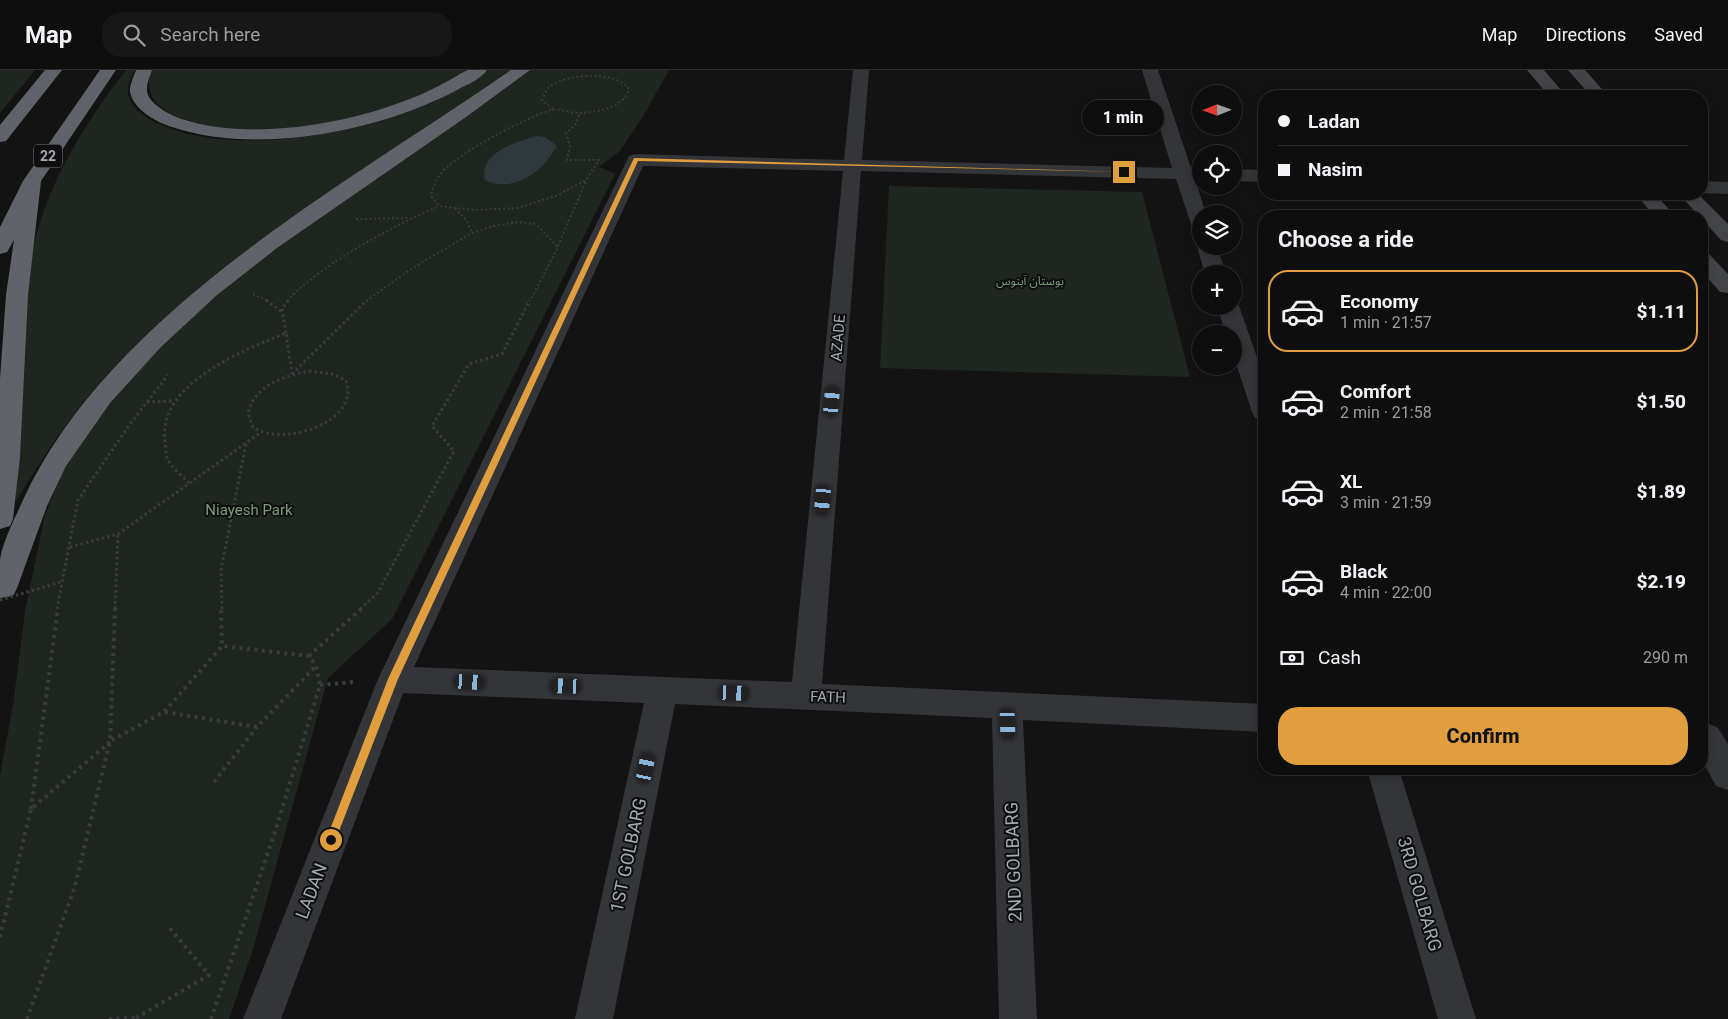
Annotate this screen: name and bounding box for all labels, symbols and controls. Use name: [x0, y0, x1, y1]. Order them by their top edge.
search box: [102, 12, 452, 57]
text: Map: [25, 21, 72, 49]
icon: search: [120, 21, 148, 49]
text: Search here: [160, 23, 260, 46]
text: Map: [1482, 24, 1517, 45]
text: Directions: [1545, 24, 1626, 45]
text: Saved: [1654, 24, 1703, 45]
north arrow: [1192, 85, 1242, 135]
map controls: [1192, 85, 1242, 375]
callout: 1 min: [1083, 99, 1165, 134]
text: 1 min: [1103, 108, 1143, 127]
text: Ladan: [1308, 110, 1360, 133]
road number: 22: [34, 144, 62, 168]
button: locate: [1192, 145, 1242, 195]
text: Nasim: [1308, 158, 1363, 181]
route end: [1113, 161, 1135, 183]
button: layers: [1192, 205, 1242, 255]
text: Choose a ride: [1278, 227, 1414, 252]
button: +: [1192, 265, 1242, 315]
park label: بوستان آبنوس: [996, 274, 1064, 288]
icon: car: [1280, 289, 1325, 334]
text: Economy: [1340, 290, 1419, 313]
text: $1.11: [1637, 300, 1686, 323]
street label: AZADE: [827, 313, 849, 362]
text: 1 min · 21:57: [1340, 313, 1432, 332]
button: −: [1192, 325, 1242, 375]
icon: car: [1280, 379, 1325, 424]
text: Comfort: [1340, 380, 1411, 403]
car: [823, 385, 840, 417]
text: $1.50: [1637, 390, 1686, 413]
text: 2 min · 21:58: [1340, 403, 1432, 422]
icon: car: [1280, 469, 1325, 514]
text: XL: [1340, 470, 1362, 493]
text: $1.89: [1637, 480, 1686, 503]
car: [814, 484, 831, 516]
text: 3 min · 21:59: [1340, 493, 1432, 512]
park label: Niayesh Park: [205, 501, 293, 519]
icon: car: [1280, 559, 1325, 604]
text: Black: [1340, 560, 1387, 583]
text: $2.19: [1637, 570, 1686, 593]
text: 4 min · 22:00: [1340, 583, 1432, 602]
icon: cash: [1278, 644, 1306, 672]
text: Cash: [1318, 646, 1361, 669]
text: 290 m: [1643, 648, 1688, 667]
car: [454, 674, 485, 690]
car: [550, 678, 581, 694]
car: [718, 685, 749, 701]
street label: FATH: [810, 687, 846, 707]
button: Confirm: [1278, 707, 1688, 765]
car: [999, 709, 1016, 739]
car: [635, 752, 656, 784]
street label: 1ST GOLBARG: [606, 796, 650, 914]
street label: 2ND GOLBARG: [1000, 802, 1026, 922]
route start: [320, 829, 342, 851]
street label: 3RD GOLBARG: [1394, 834, 1446, 954]
street label: LADAN: [291, 860, 331, 922]

